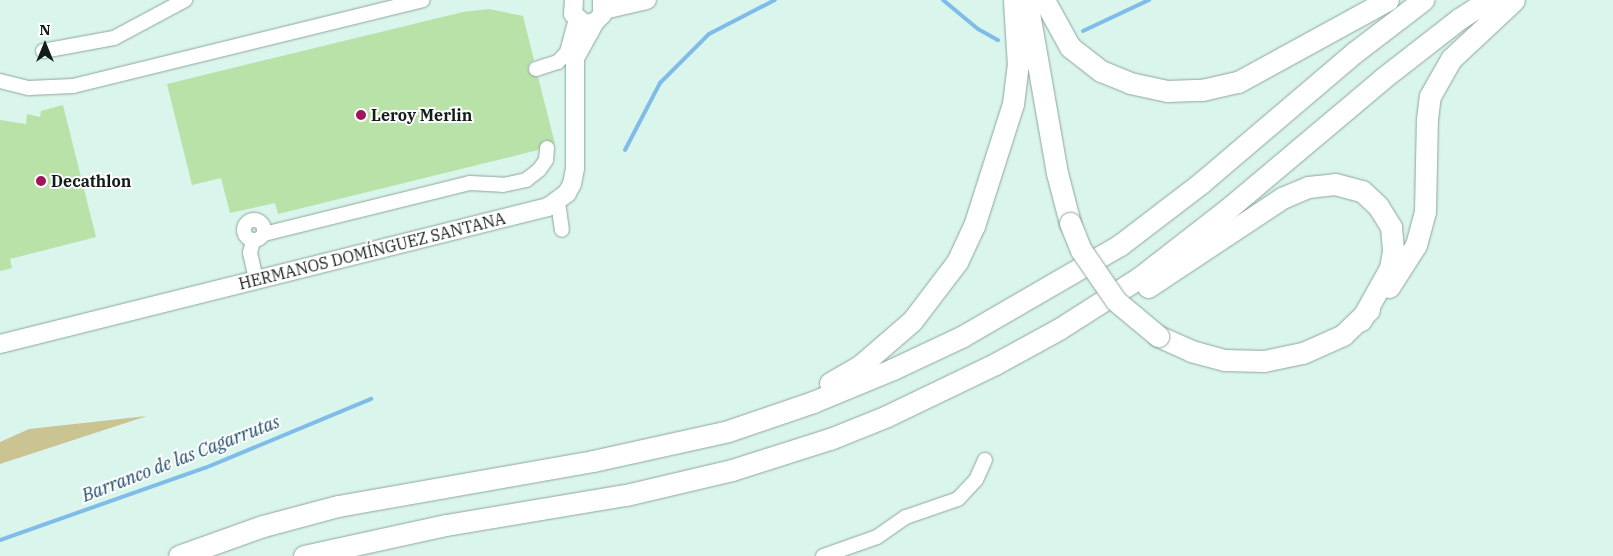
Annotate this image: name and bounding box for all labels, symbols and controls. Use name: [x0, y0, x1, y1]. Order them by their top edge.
north arrow: [20, 20, 70, 70]
text: N: [39, 21, 51, 39]
place label: Leroy Merlin: [371, 105, 472, 125]
marker: Leroy Merlin: [355, 109, 367, 121]
place label: Decathlon: [51, 171, 131, 191]
marker: Decathlon: [35, 175, 47, 187]
street label: HERMANOS DOMÍNGUEZ SANTANA: [237, 209, 507, 293]
water label: Barranco de las Cagarrutas: [79, 411, 283, 507]

